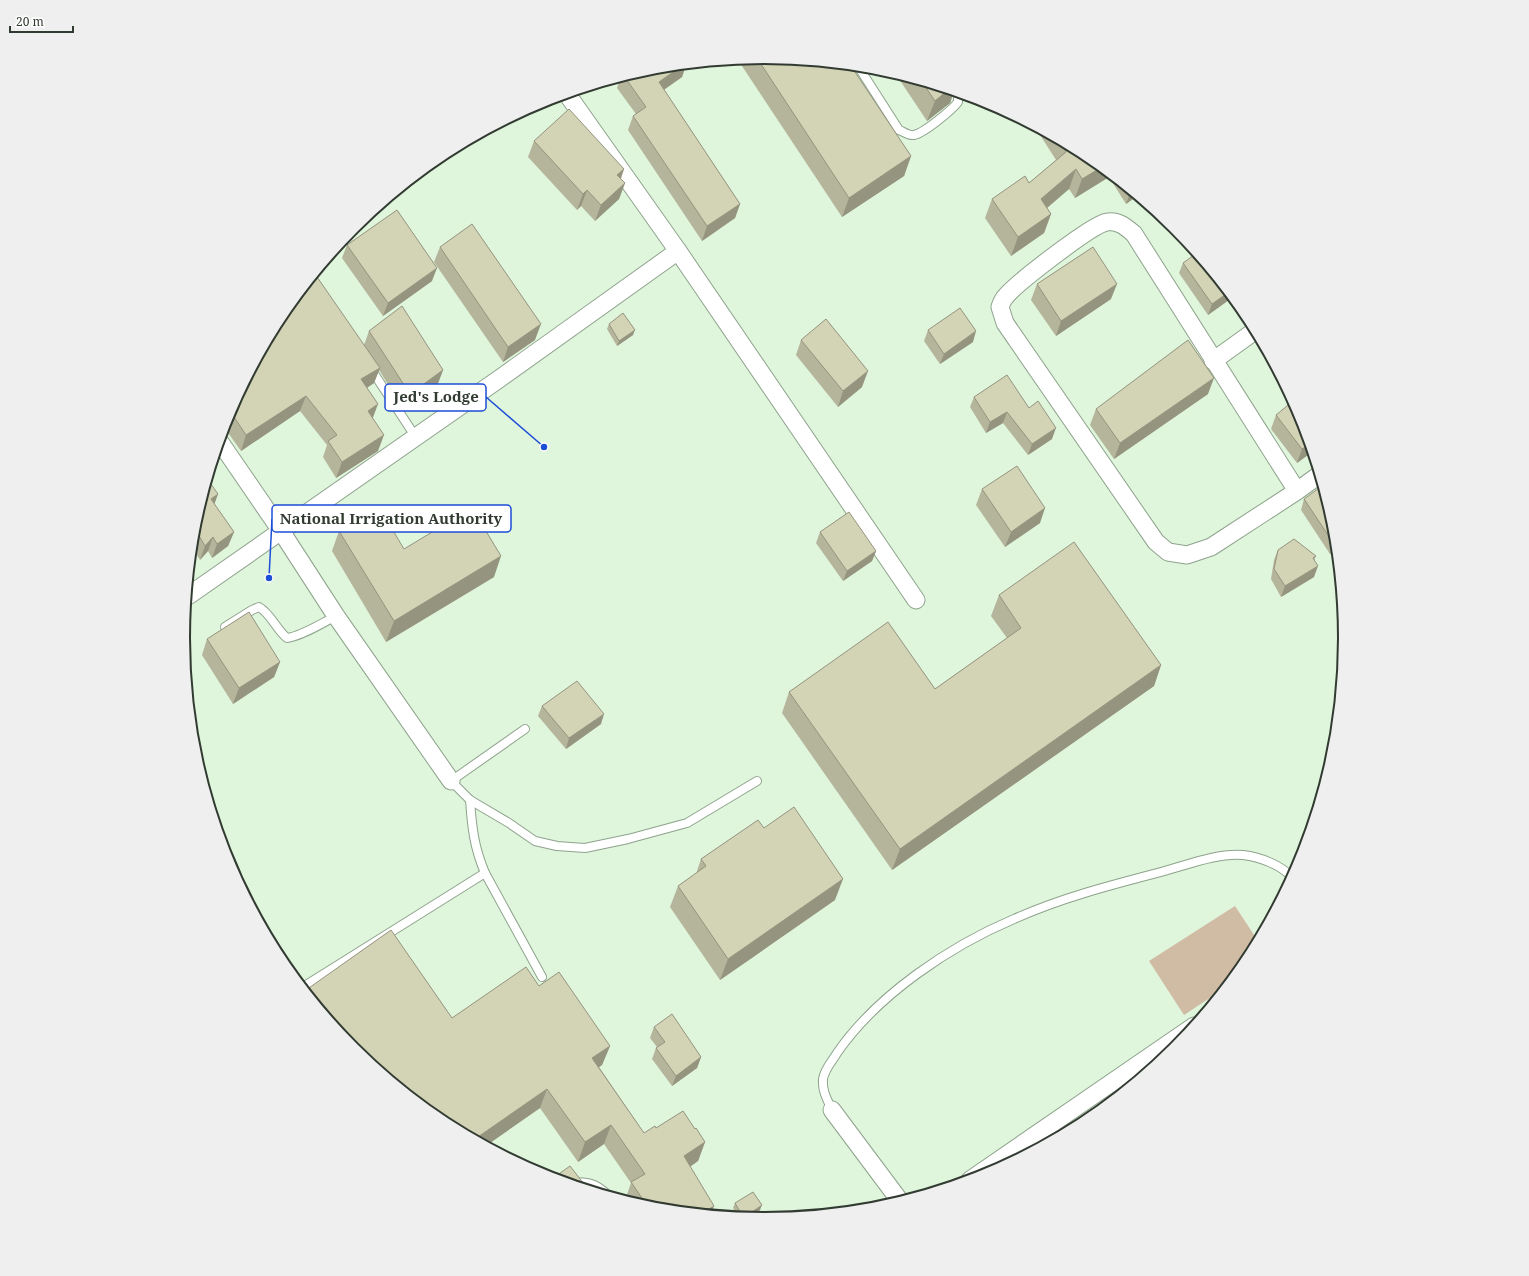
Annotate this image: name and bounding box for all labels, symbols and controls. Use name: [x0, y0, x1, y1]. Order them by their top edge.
scale bar: [10, 8, 73, 34]
text: 20 m: [16, 13, 44, 30]
callout: Jed's Lodge: [385, 384, 486, 411]
text: Jed's Lodge: [392, 386, 479, 406]
callout: National Irrigation Authority: [272, 505, 511, 532]
text: National Irrigation Authority: [280, 508, 503, 528]

